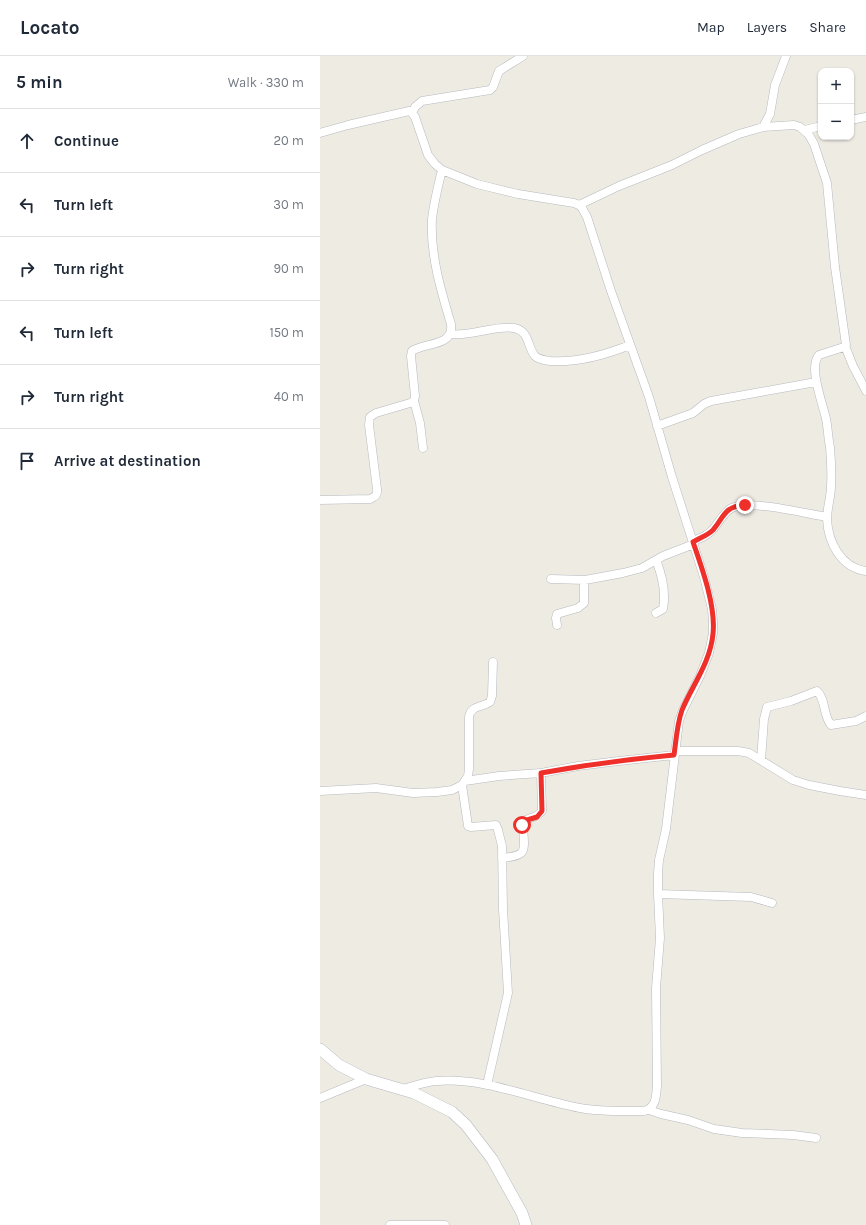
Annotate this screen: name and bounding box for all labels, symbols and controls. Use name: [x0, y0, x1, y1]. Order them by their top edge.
text: Locato: [20, 17, 80, 39]
text: Map: [697, 19, 725, 36]
text: Layers: [747, 19, 787, 36]
text: Share: [809, 19, 846, 36]
map controls: [818, 68, 854, 140]
button: +: [818, 68, 854, 104]
text: 5 min: [16, 72, 63, 92]
text: Walk · 330 m: [228, 75, 304, 90]
button: −: [818, 104, 854, 140]
icon: ahead: [16, 130, 38, 152]
text: Continue: [54, 132, 119, 150]
text: 20 m: [274, 133, 304, 148]
icon: left: [16, 194, 38, 216]
text: Turn left: [54, 196, 113, 214]
text: 30 m: [273, 197, 304, 212]
icon: right: [16, 258, 38, 280]
text: Turn right: [54, 260, 124, 278]
text: 90 m: [273, 261, 304, 276]
icon: left: [16, 322, 38, 344]
text: Turn left: [54, 324, 113, 342]
text: 150 m: [269, 325, 304, 340]
icon: right: [16, 386, 38, 408]
text: Turn right: [54, 388, 124, 406]
text: 40 m: [274, 389, 304, 404]
icon: arrive: [16, 450, 38, 472]
text: Arrive at destination: [54, 452, 201, 470]
route end: [736, 496, 754, 514]
route start: [513, 816, 531, 834]

